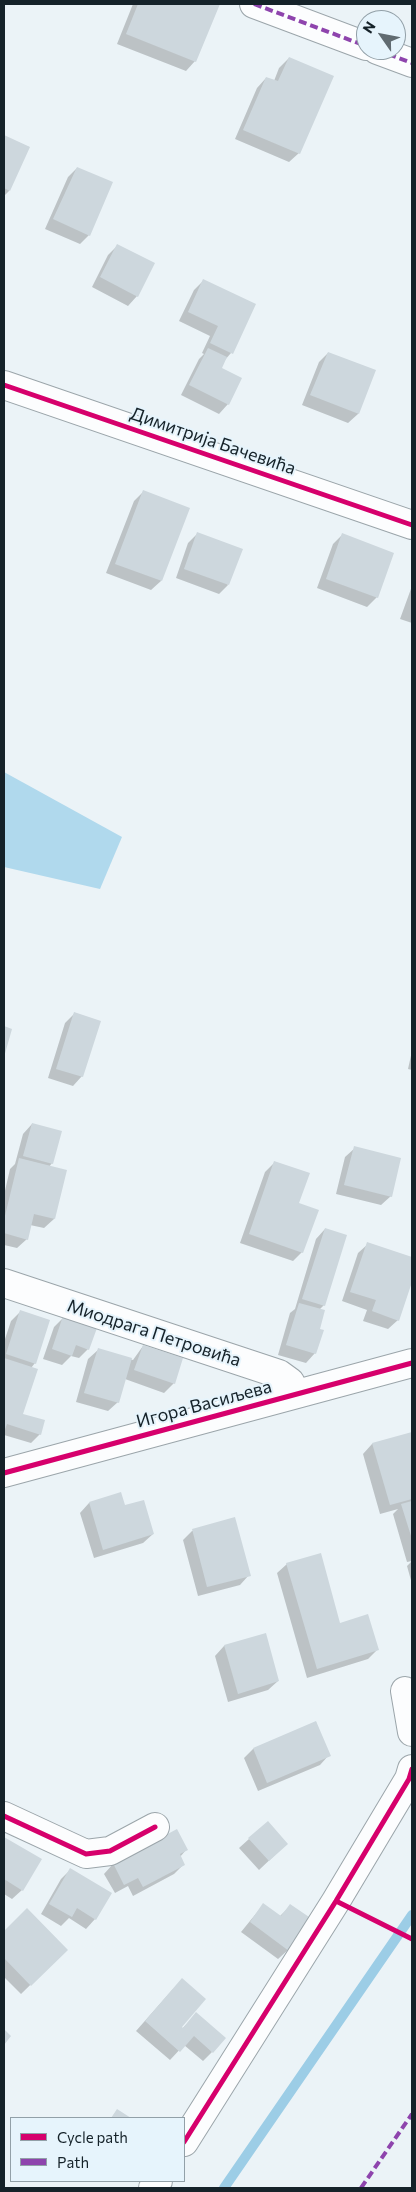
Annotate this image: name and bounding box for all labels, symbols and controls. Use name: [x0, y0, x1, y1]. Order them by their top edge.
north arrow: [356, 10, 406, 60]
text: N: [359, 18, 379, 36]
street label: Димитрија Бачевића: [128, 403, 298, 479]
street label: Миодрага Петровића: [64, 1295, 244, 1371]
street label: Игора Васиљева: [134, 1376, 274, 1432]
legend: [10, 2117, 185, 2182]
text: Cycle path: [57, 2128, 128, 2146]
text: Path: [57, 2153, 89, 2171]

